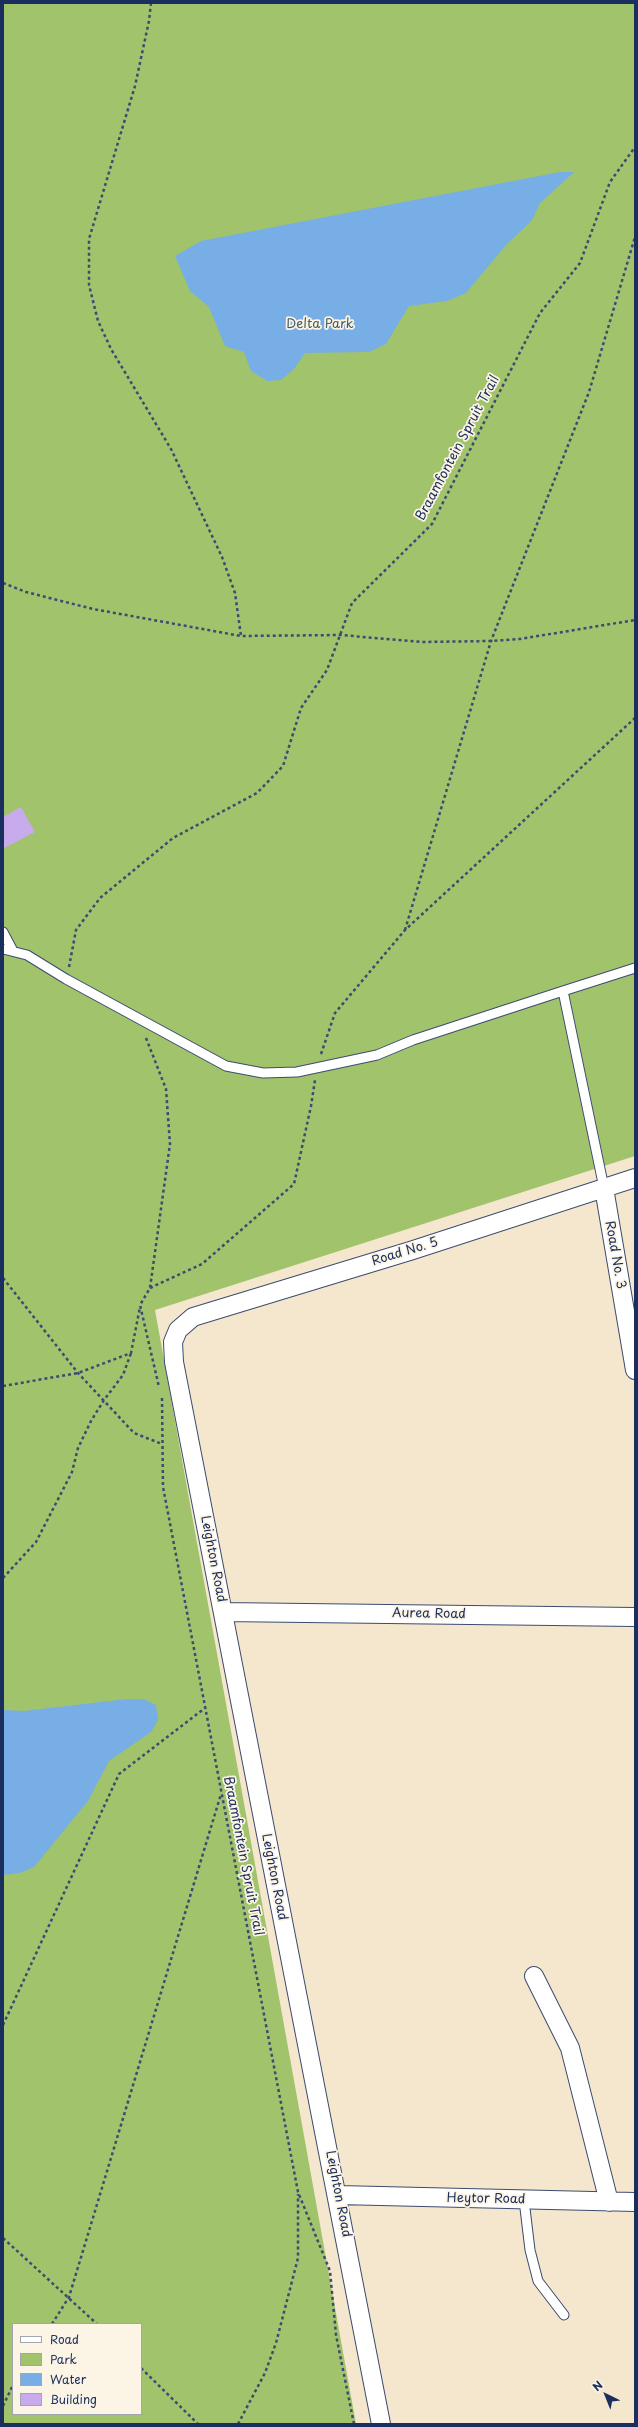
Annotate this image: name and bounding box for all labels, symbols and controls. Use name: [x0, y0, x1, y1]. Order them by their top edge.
park label: Delta Park: [286, 316, 354, 332]
street label: Braamfontein Spruit Trail: [413, 373, 503, 523]
street label: Road No. 3: [601, 1220, 629, 1290]
street label: Road No. 5: [370, 1235, 440, 1269]
street label: Leighton Road: [197, 1514, 229, 1604]
street label: Aurea Road: [392, 1606, 466, 1622]
street label: Braamfontein Spruit Trail: [220, 1775, 266, 1937]
street label: Leighton Road: [258, 1832, 290, 1922]
street label: Leighton Road: [322, 2149, 354, 2239]
street label: Heytor Road: [446, 2191, 526, 2207]
legend: [12, 2323, 142, 2415]
text: Road: [50, 2330, 79, 2348]
text: Park: [50, 2350, 77, 2368]
text: Water: [50, 2370, 86, 2388]
north arrow: [586, 2375, 626, 2415]
text: N: [588, 2377, 606, 2395]
text: Building: [50, 2390, 97, 2408]

